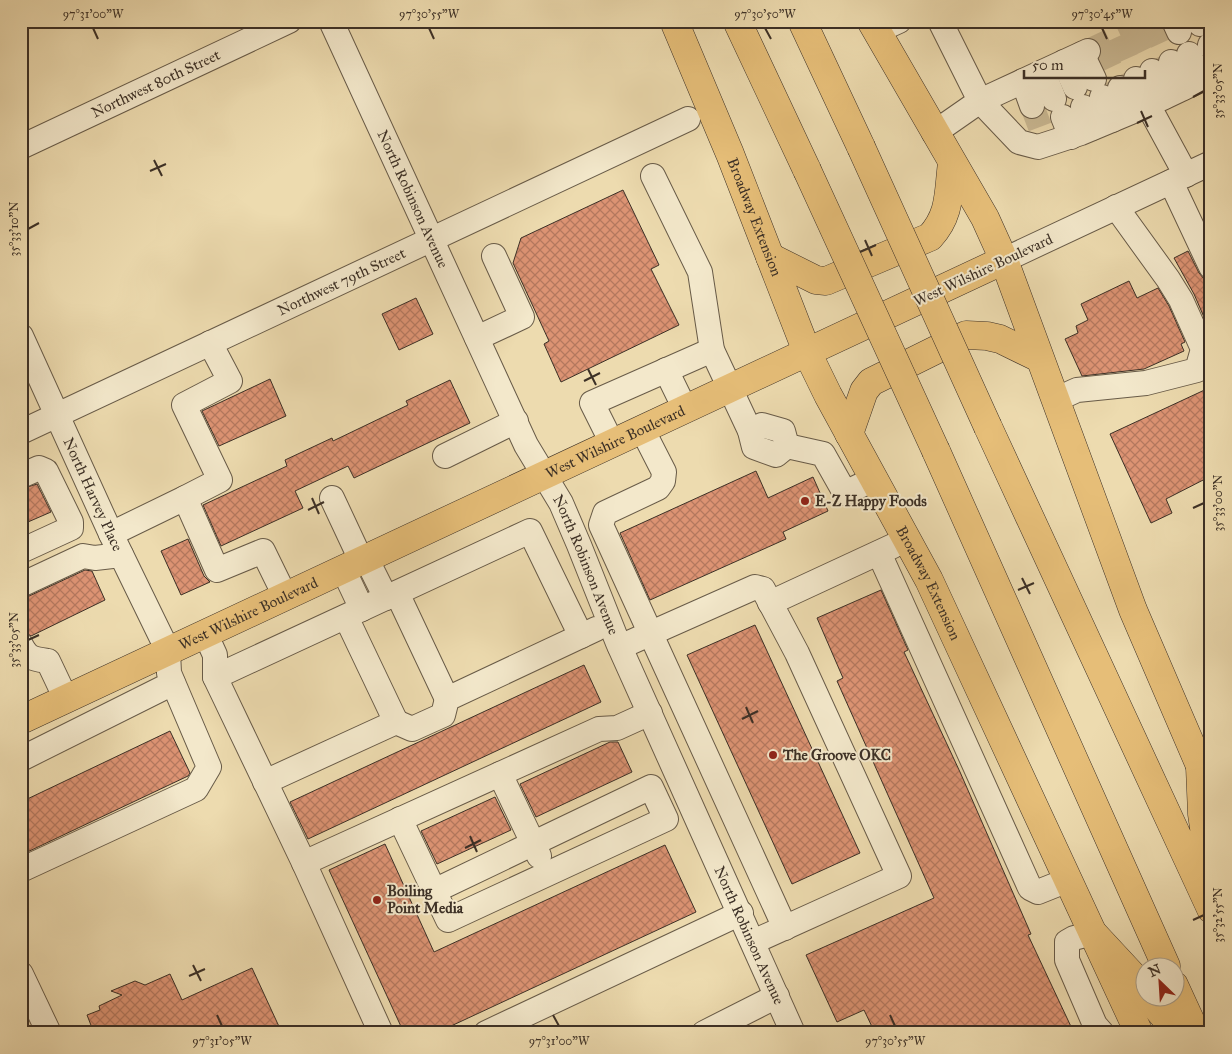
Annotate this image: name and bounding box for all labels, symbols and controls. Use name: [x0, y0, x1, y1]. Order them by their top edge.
text: 97°31'00"W: [63, 7, 124, 21]
text: 97°30'55"W: [399, 7, 460, 21]
text: 97°30'50"W: [734, 7, 796, 21]
text: 97°30'45"W: [1071, 7, 1133, 21]
street label: Northwest 80th Street: [89, 45, 224, 122]
scale bar: [1024, 48, 1146, 80]
text: 50 m: [1032, 56, 1064, 74]
text: 35°33'05"N: [1211, 63, 1225, 119]
street label: North Robinson Avenue: [373, 127, 452, 271]
street label: Broadway Extension: [723, 155, 786, 279]
text: 35°33'10"N: [7, 202, 21, 256]
street label: West Wilshire Boulevard: [910, 230, 1056, 310]
street label: Northwest 79th Street: [275, 244, 409, 319]
street label: West Wilshire Boulevard: [543, 401, 688, 482]
street label: North Harvey Place: [59, 435, 127, 554]
text: 35°33'00"N: [1211, 474, 1225, 532]
street label: North Robinson Avenue: [549, 491, 623, 637]
place label: E-Z Happy Foods: [815, 492, 927, 511]
marker: E-Z Happy Foods: [799, 495, 811, 507]
street label: Broadway Extension: [892, 523, 965, 643]
street label: West Wilshire Boulevard: [176, 573, 321, 654]
text: 35°33'05"N: [7, 612, 21, 668]
place label: The Groove OKC: [782, 746, 891, 764]
marker: The Groove OKC: [767, 749, 779, 761]
street label: North Robinson Avenue: [710, 863, 788, 1007]
place label: Boiling Point Media: [387, 882, 464, 917]
text: 35°32'55"N: [1211, 887, 1225, 943]
marker: Boiling Point Media: [371, 894, 383, 906]
north arrow: [1134, 956, 1184, 1006]
text: N: [1146, 960, 1164, 981]
text: 97°31'05"W: [192, 1034, 252, 1048]
text: 97°31'00"W: [529, 1034, 590, 1048]
text: 97°30'55"W: [865, 1034, 926, 1048]

